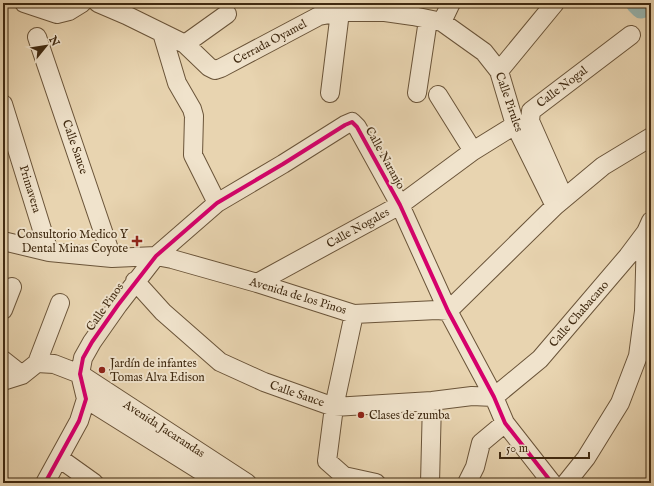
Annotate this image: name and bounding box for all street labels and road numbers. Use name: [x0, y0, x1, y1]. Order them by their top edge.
street label: Cerrada Oyamel: [231, 16, 310, 68]
street label: Calle Nogal: [534, 63, 591, 111]
street label: Calle Pirules: [492, 70, 526, 134]
street label: Calle Sauce: [59, 118, 91, 177]
street label: Calle Naranjo: [362, 124, 409, 192]
street label: Primavera: [16, 163, 45, 216]
street label: Calle Nogales: [324, 205, 392, 251]
street label: Avenida de los Pinos: [247, 274, 348, 318]
street label: Calle Chabacano: [546, 277, 612, 350]
street label: Calle Pinos: [83, 280, 127, 334]
street label: Calle Sauce: [268, 378, 327, 410]
street label: Avenida Jacarandas: [119, 396, 208, 462]

